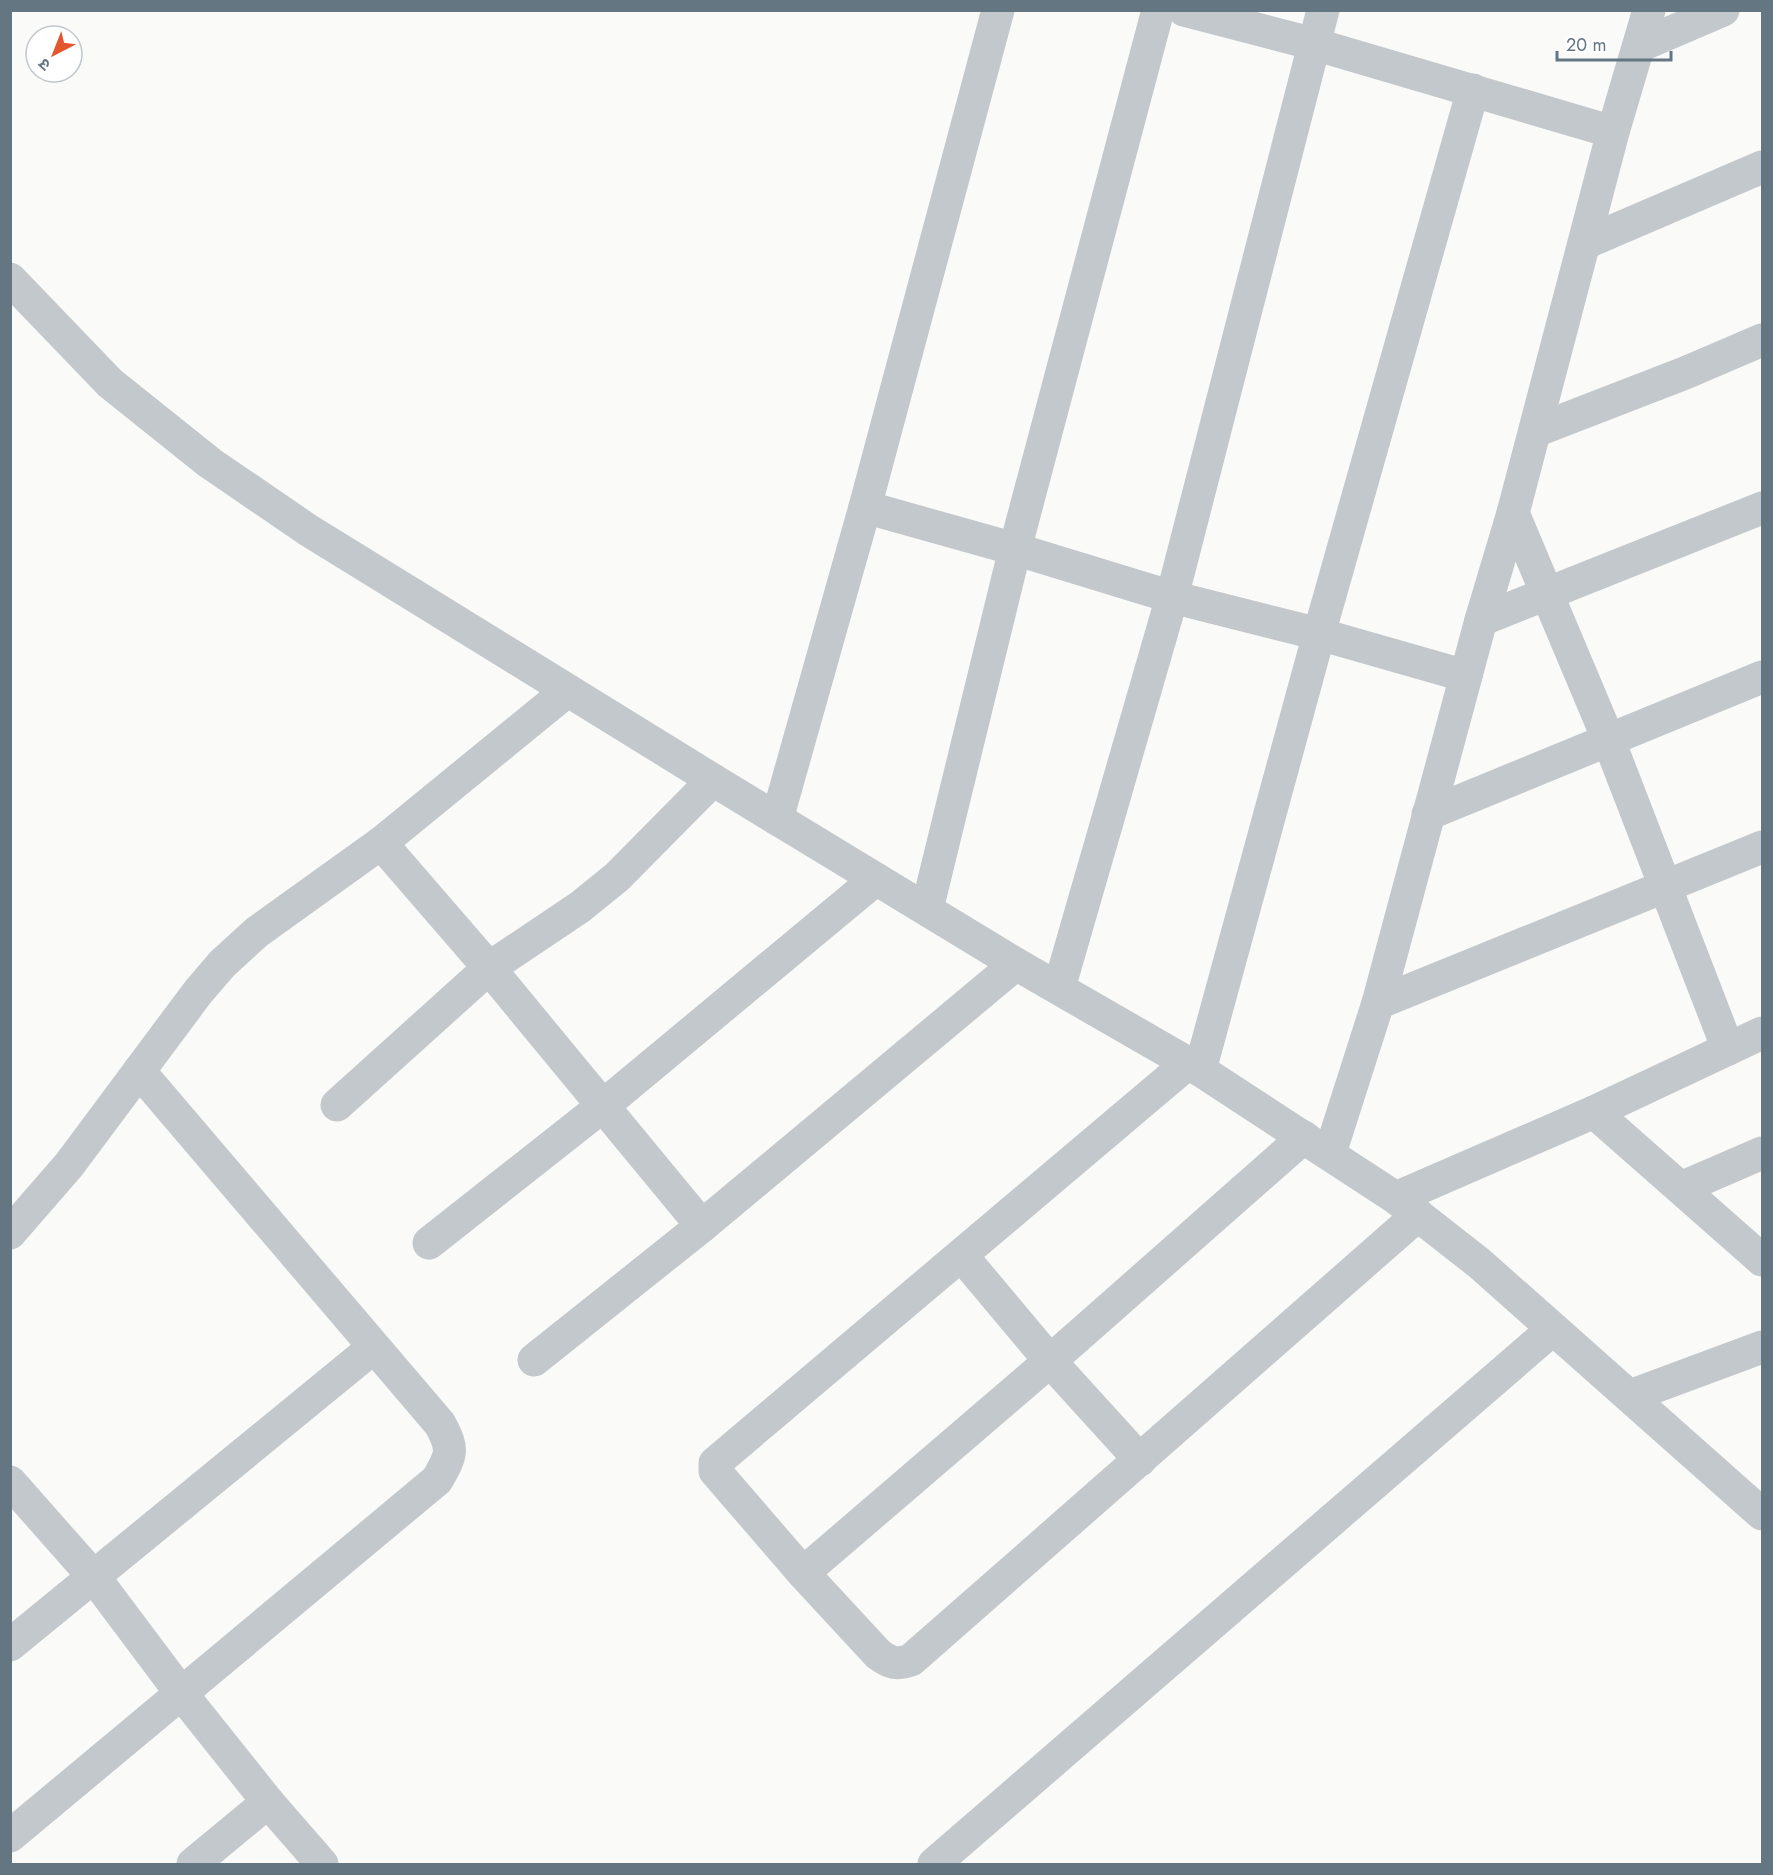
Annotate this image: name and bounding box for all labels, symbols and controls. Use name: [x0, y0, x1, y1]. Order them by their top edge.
north arrow: [24, 24, 84, 84]
scale bar: [1557, 24, 1671, 62]
text: 20 m: [1566, 32, 1606, 58]
text: उ: [33, 53, 55, 76]

